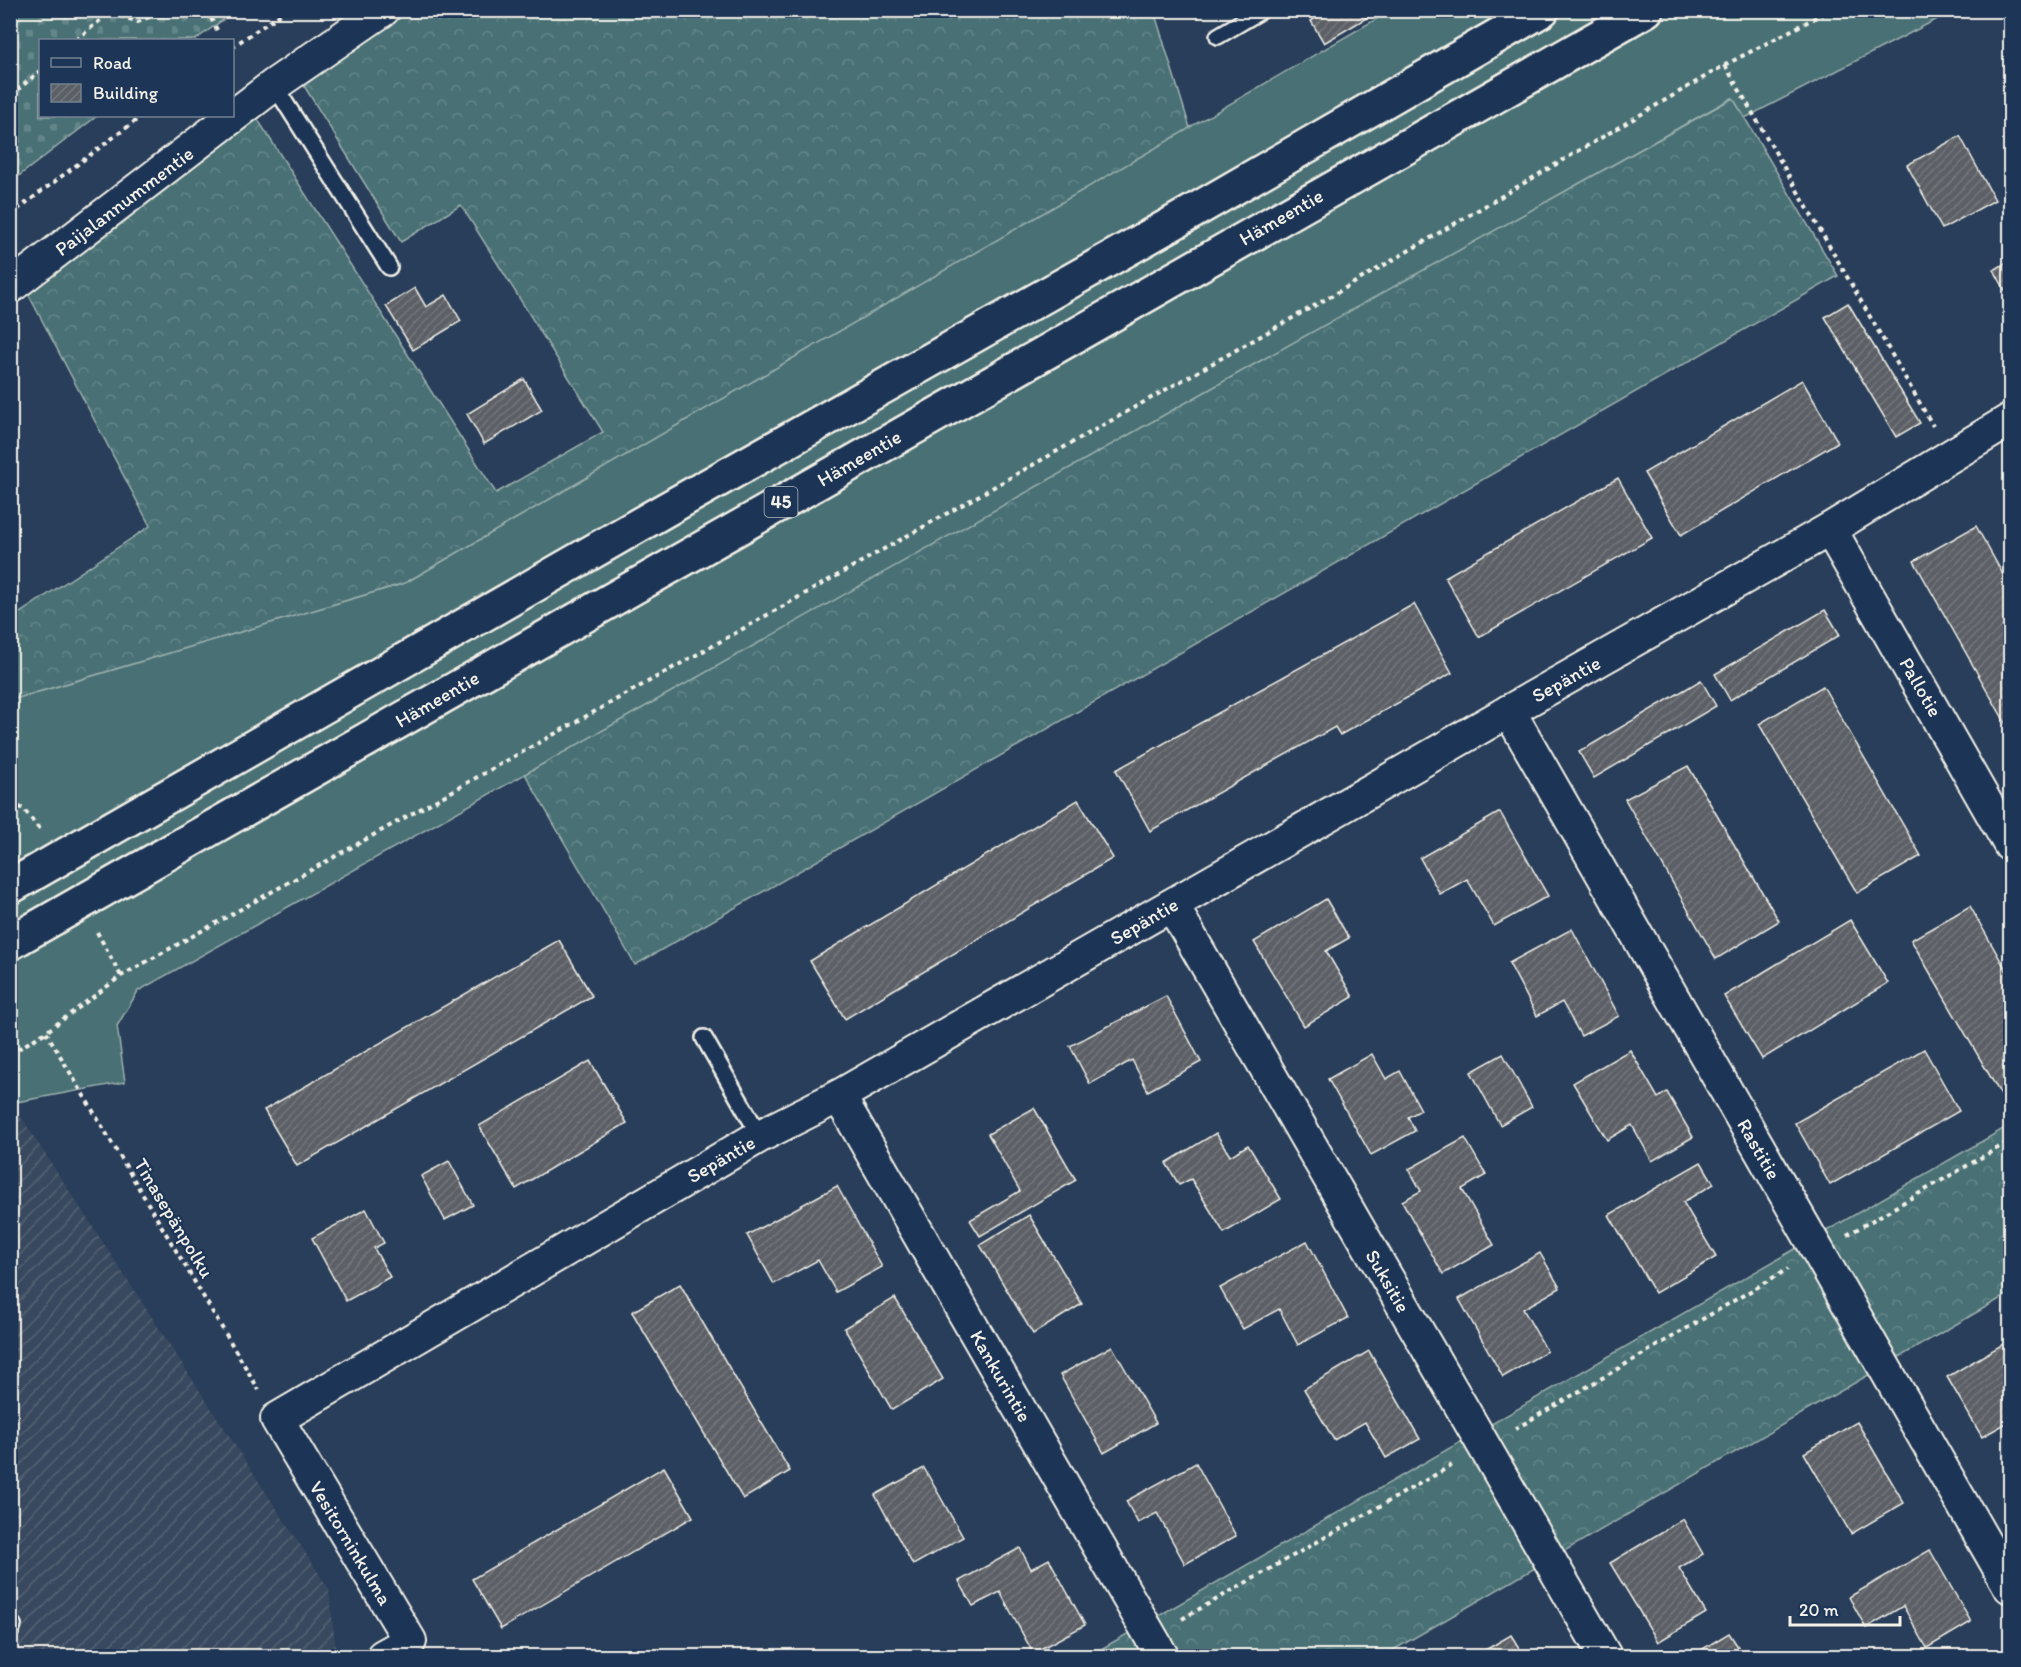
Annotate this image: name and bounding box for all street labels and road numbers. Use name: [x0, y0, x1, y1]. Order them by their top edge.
street label: Paijalannummentie: [50, 141, 198, 261]
street label: Hämeentie: [1235, 183, 1327, 251]
street label: Hämeentie: [813, 424, 905, 492]
road number: 45: [764, 487, 798, 517]
street label: Sepäntie: [1528, 650, 1604, 708]
street label: Pallotie: [1894, 653, 1948, 721]
street label: Hämeentie: [391, 665, 483, 733]
street label: Sepäntie: [1106, 892, 1182, 950]
street label: Rastitie: [1732, 1114, 1786, 1184]
street label: Sepäntie: [683, 1130, 759, 1188]
street label: Tinasepänpolku: [129, 1154, 219, 1282]
street label: Suksitie: [1360, 1245, 1416, 1317]
street label: Kankurintie: [965, 1326, 1037, 1426]
street label: Vesitorninkulma: [305, 1477, 398, 1610]

